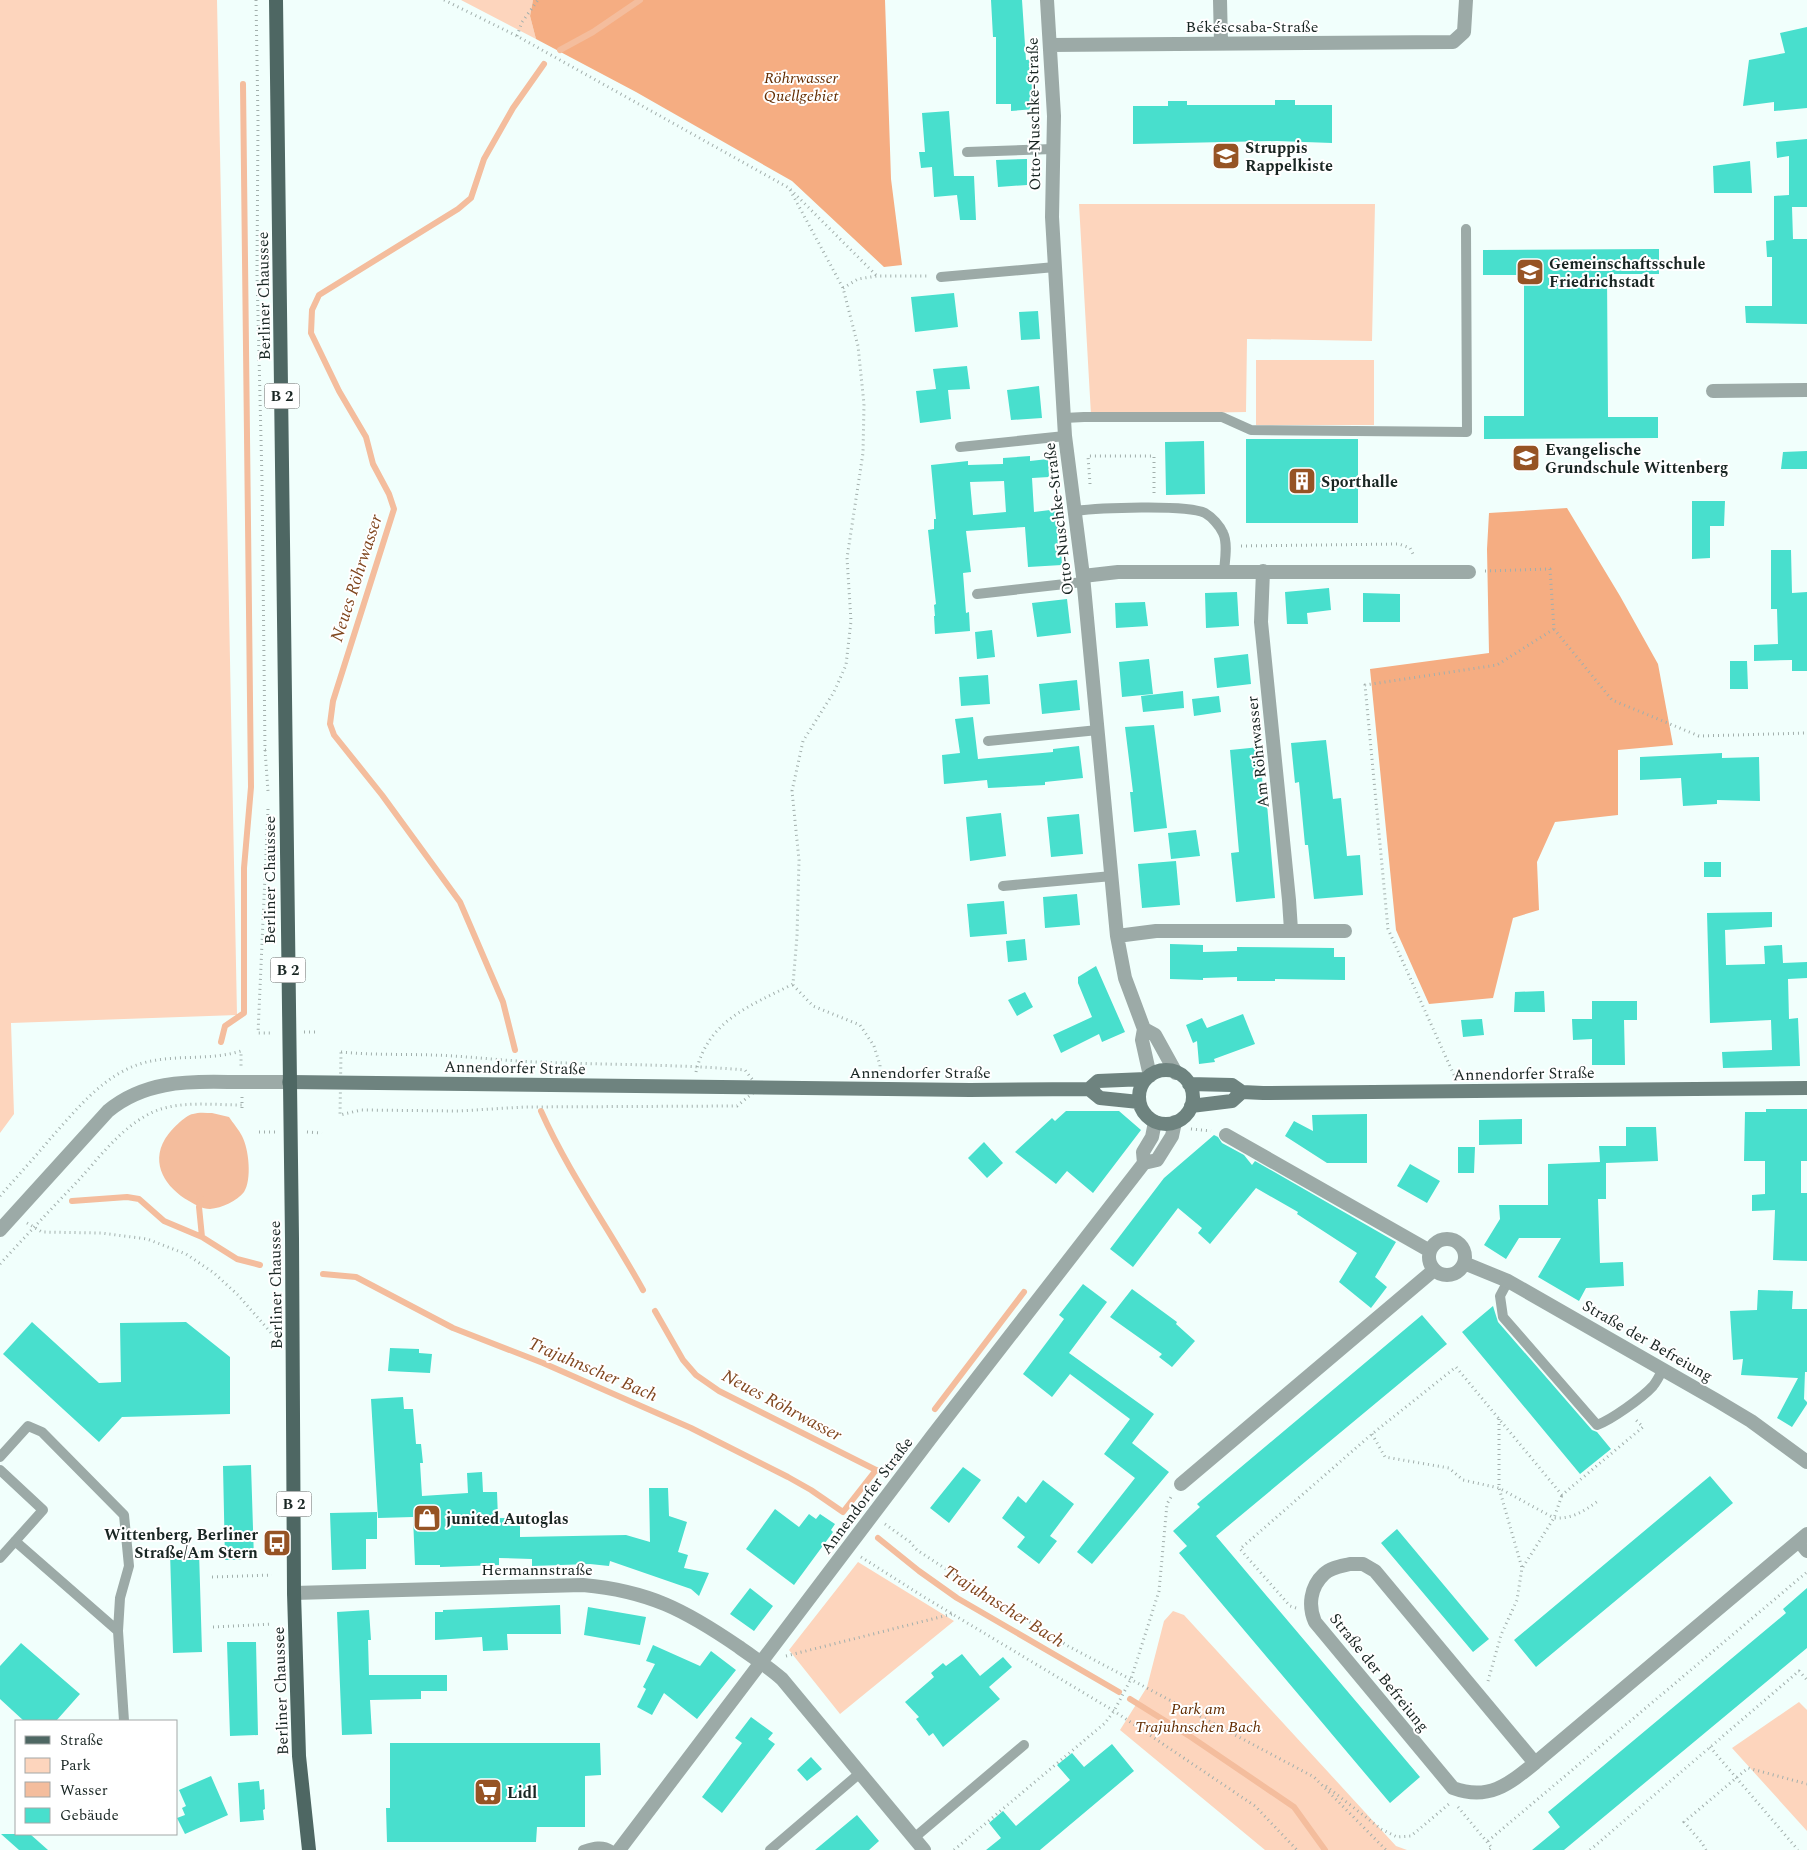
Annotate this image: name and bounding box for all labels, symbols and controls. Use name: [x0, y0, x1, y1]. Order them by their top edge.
street label: Békéscsaba-Straße: [1186, 15, 1318, 39]
street label: Otto-Nuschke-Straße: [1021, 37, 1047, 191]
park label: Röhrwasser Quellgebiet: [764, 66, 839, 108]
place label: Struppis Rappelkiste: [1245, 136, 1333, 178]
school or university icon: Struppis Rappelkiste: [1211, 141, 1241, 171]
street label: Berliner Chaussee: [251, 231, 277, 361]
place label: Gemeinschaftsschule Friedrichstadt: [1549, 252, 1706, 294]
school or university icon: Gemeinschaftsschule Friedrichstadt: [1515, 257, 1545, 287]
road number: B 2: [264, 384, 300, 408]
place label: Evangelische Grundschule Wittenberg: [1545, 438, 1728, 480]
street label: Otto-Nuschke-Straße: [1038, 441, 1080, 596]
school or university icon: Evangelische Grundschule Wittenberg: [1511, 443, 1541, 473]
building icon: Sporthalle: [1287, 466, 1317, 496]
place label: Sporthalle: [1321, 470, 1398, 494]
water label: Neues Röhrwasser: [323, 510, 390, 645]
street label: Am Röhrwasser: [1240, 695, 1276, 809]
street label: Berliner Chaussee: [258, 816, 282, 944]
road number: B 2: [270, 958, 306, 982]
street label: Annendorfer Straße: [444, 1055, 586, 1081]
street label: Annendorfer Straße: [849, 1061, 991, 1085]
street label: Annendorfer Straße: [1453, 1061, 1595, 1087]
street label: Berliner Chaussee: [263, 1220, 289, 1350]
street label: Straße der Befreiung: [1578, 1294, 1717, 1388]
water label: Trajuhnscher Bach: [524, 1330, 662, 1409]
water label: Neues Röhrwasser: [717, 1362, 847, 1449]
street label: Annendorfer Straße: [815, 1432, 919, 1559]
road number: B 2: [276, 1492, 312, 1516]
shop icon: junited Autoglas: [412, 1503, 442, 1533]
place label: junited Autoglas: [446, 1507, 569, 1531]
place label: Wittenberg, Berliner Straße/Am Stern: [104, 1523, 258, 1565]
bus stop icon: Wittenberg, Berliner Straße/Am Stern: [262, 1528, 292, 1558]
street label: Hermannstraße: [481, 1558, 593, 1582]
water label: Trajuhnscher Bach: [938, 1558, 1070, 1655]
street label: Straße der Befreiung: [1324, 1608, 1435, 1737]
street label: Berliner Chaussee: [267, 1626, 295, 1756]
park label: Park am Trajuhnschen Bach: [1135, 1697, 1261, 1739]
legend: [15, 1720, 178, 1835]
text: Straße: [60, 1729, 103, 1752]
text: Park: [60, 1754, 91, 1777]
supermarket icon: Lidl: [473, 1777, 503, 1807]
text: Wasser: [60, 1779, 108, 1802]
place label: Lidl: [507, 1781, 537, 1805]
text: Gebäude: [60, 1804, 119, 1827]

